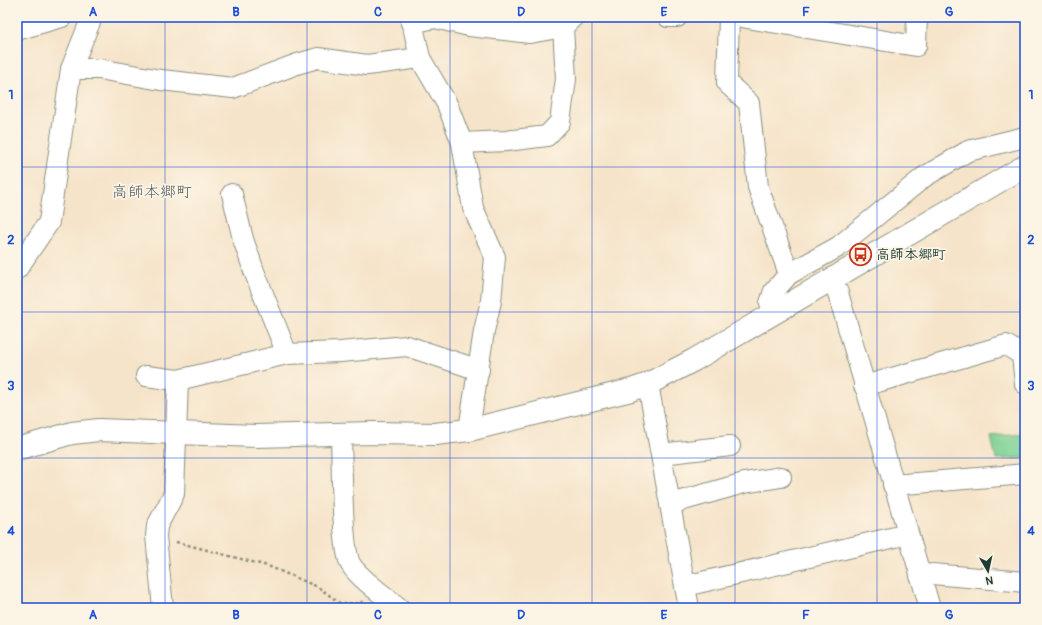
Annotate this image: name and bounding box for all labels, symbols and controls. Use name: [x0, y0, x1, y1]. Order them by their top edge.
text: A: [89, 4, 98, 20]
text: B: [232, 4, 240, 20]
text: C: [374, 4, 382, 20]
text: D: [517, 4, 525, 20]
text: E: [661, 4, 668, 20]
text: F: [802, 4, 810, 20]
text: G: [945, 4, 954, 20]
text: 1: [8, 87, 14, 103]
text: 1: [1028, 87, 1034, 103]
district label: 高師本郷町: [112, 182, 192, 202]
text: 2: [7, 232, 15, 248]
text: 2: [1027, 232, 1035, 248]
bus stop icon: 高師本郷町: [848, 241, 874, 267]
place label: 高師本郷町: [876, 246, 946, 263]
text: 3: [7, 378, 15, 394]
text: 3: [1027, 378, 1035, 394]
text: 4: [7, 523, 15, 539]
text: 4: [1027, 523, 1035, 539]
north arrow: [968, 551, 1008, 591]
text: N: [984, 573, 994, 587]
text: A: [89, 607, 98, 623]
text: B: [232, 607, 240, 623]
text: C: [374, 607, 382, 623]
text: D: [517, 607, 525, 623]
text: E: [661, 607, 668, 623]
text: F: [802, 607, 810, 623]
text: G: [945, 607, 954, 623]

